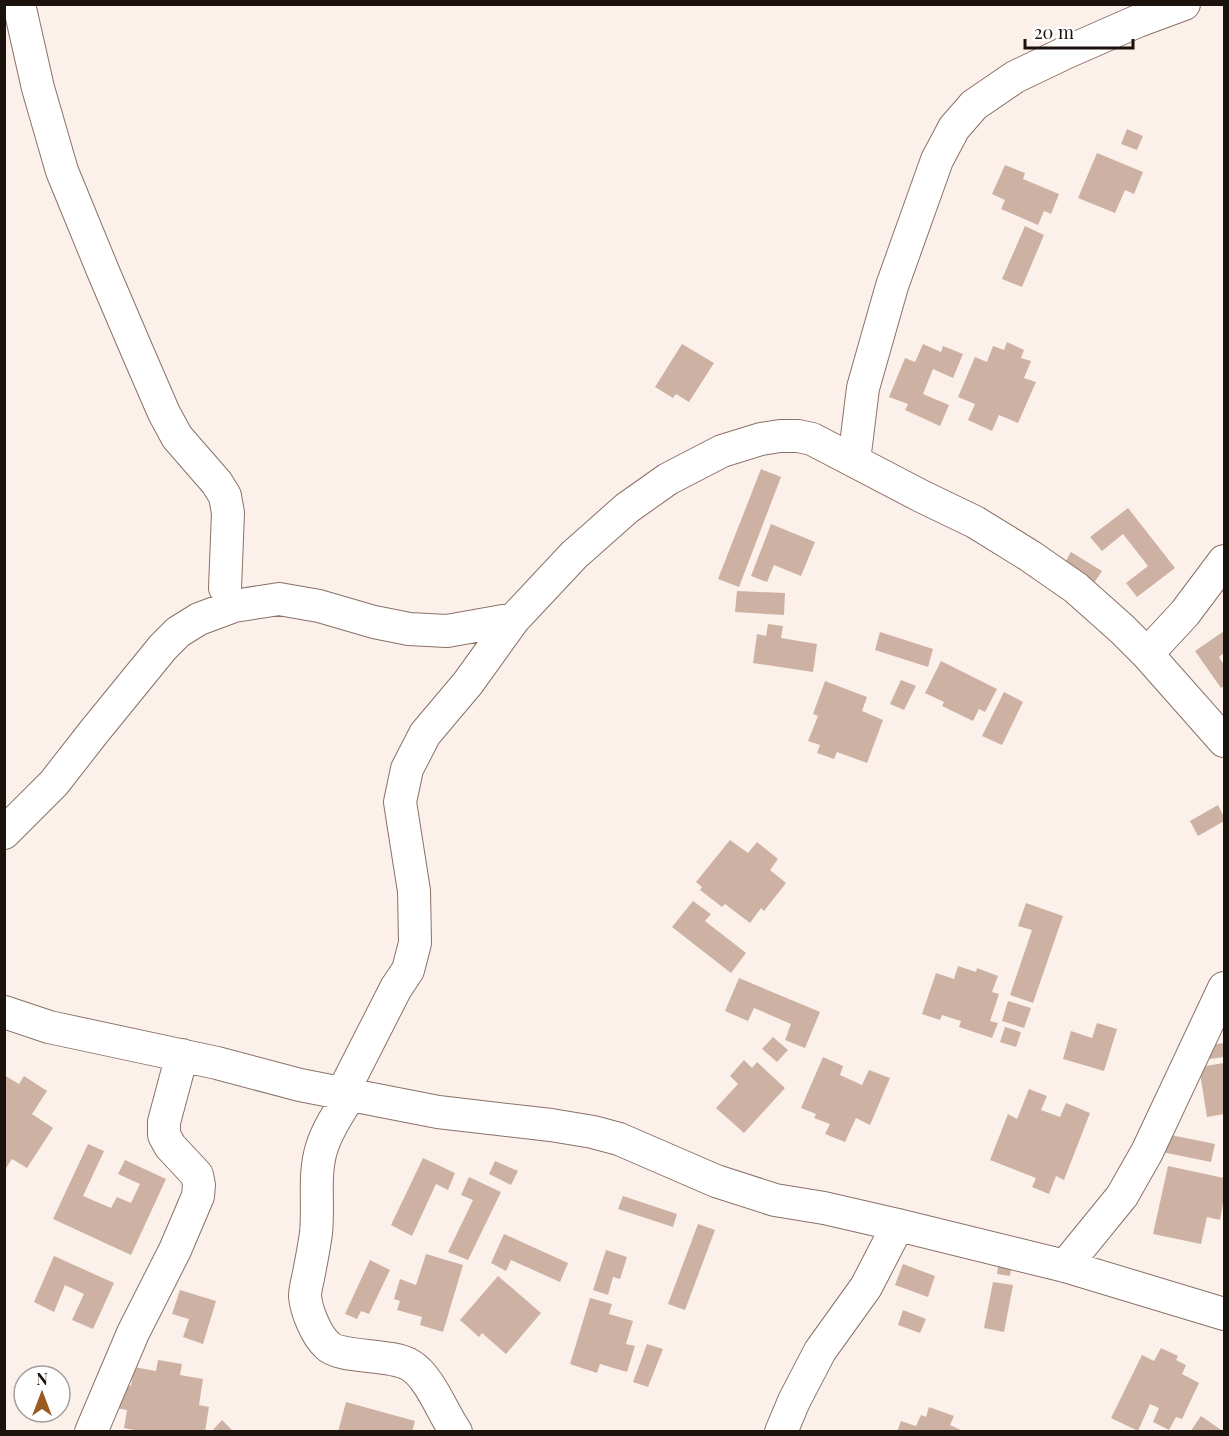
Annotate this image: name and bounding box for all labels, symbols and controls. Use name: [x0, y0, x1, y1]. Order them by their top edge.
scale bar: [1025, 12, 1133, 50]
text: 20 m: [1034, 20, 1074, 44]
north arrow: [12, 1364, 72, 1424]
text: N: [36, 1368, 48, 1389]

